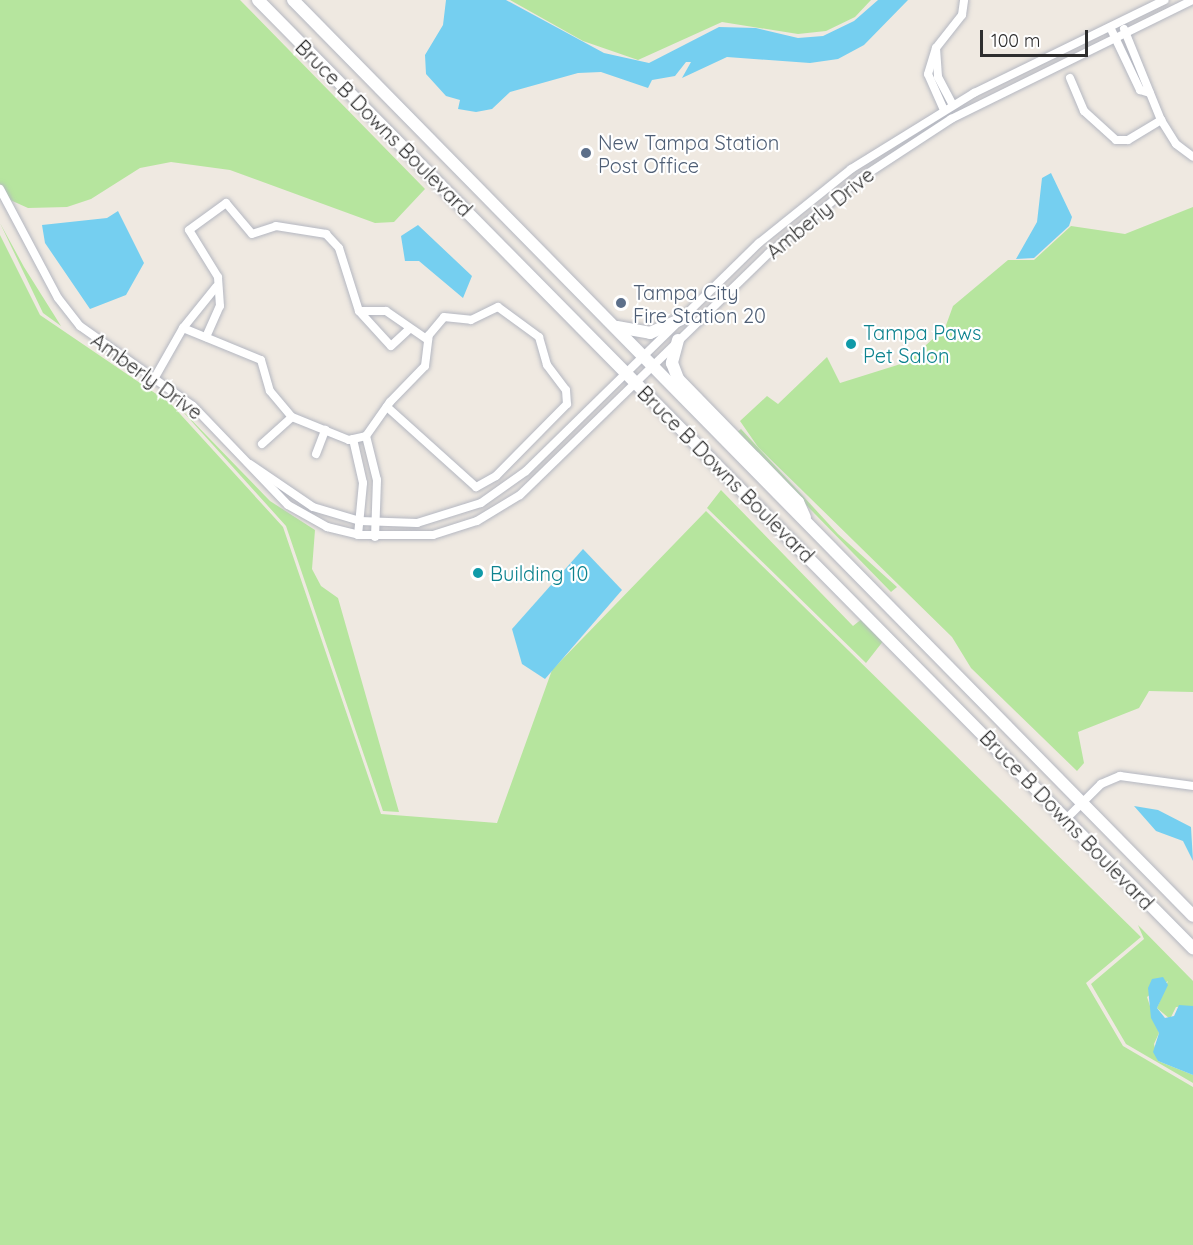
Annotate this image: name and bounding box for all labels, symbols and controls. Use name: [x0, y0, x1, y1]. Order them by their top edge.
scale bar: [983, 18, 1091, 56]
text: 100 m: [991, 29, 1040, 52]
street label: Bruce B Downs Boulevard: [291, 35, 477, 221]
place label: New Tampa Station Post Office: [598, 130, 779, 177]
marker: New Tampa Station Post Office: [579, 146, 593, 160]
street label: Amberly Drive: [761, 162, 879, 264]
place label: Tampa City Fire Station 20: [633, 280, 766, 327]
marker: Tampa City Fire Station 20: [614, 296, 628, 310]
place label: Tampa Paws Pet Salon: [863, 320, 981, 367]
street label: Amberly Drive: [87, 328, 207, 424]
marker: Tampa Paws Pet Salon: [844, 337, 858, 351]
street label: Bruce B Downs Boulevard: [633, 381, 819, 567]
place label: Building 10: [490, 561, 588, 585]
marker: Building 10: [471, 566, 485, 580]
street label: Bruce B Downs Boulevard: [975, 725, 1159, 915]

